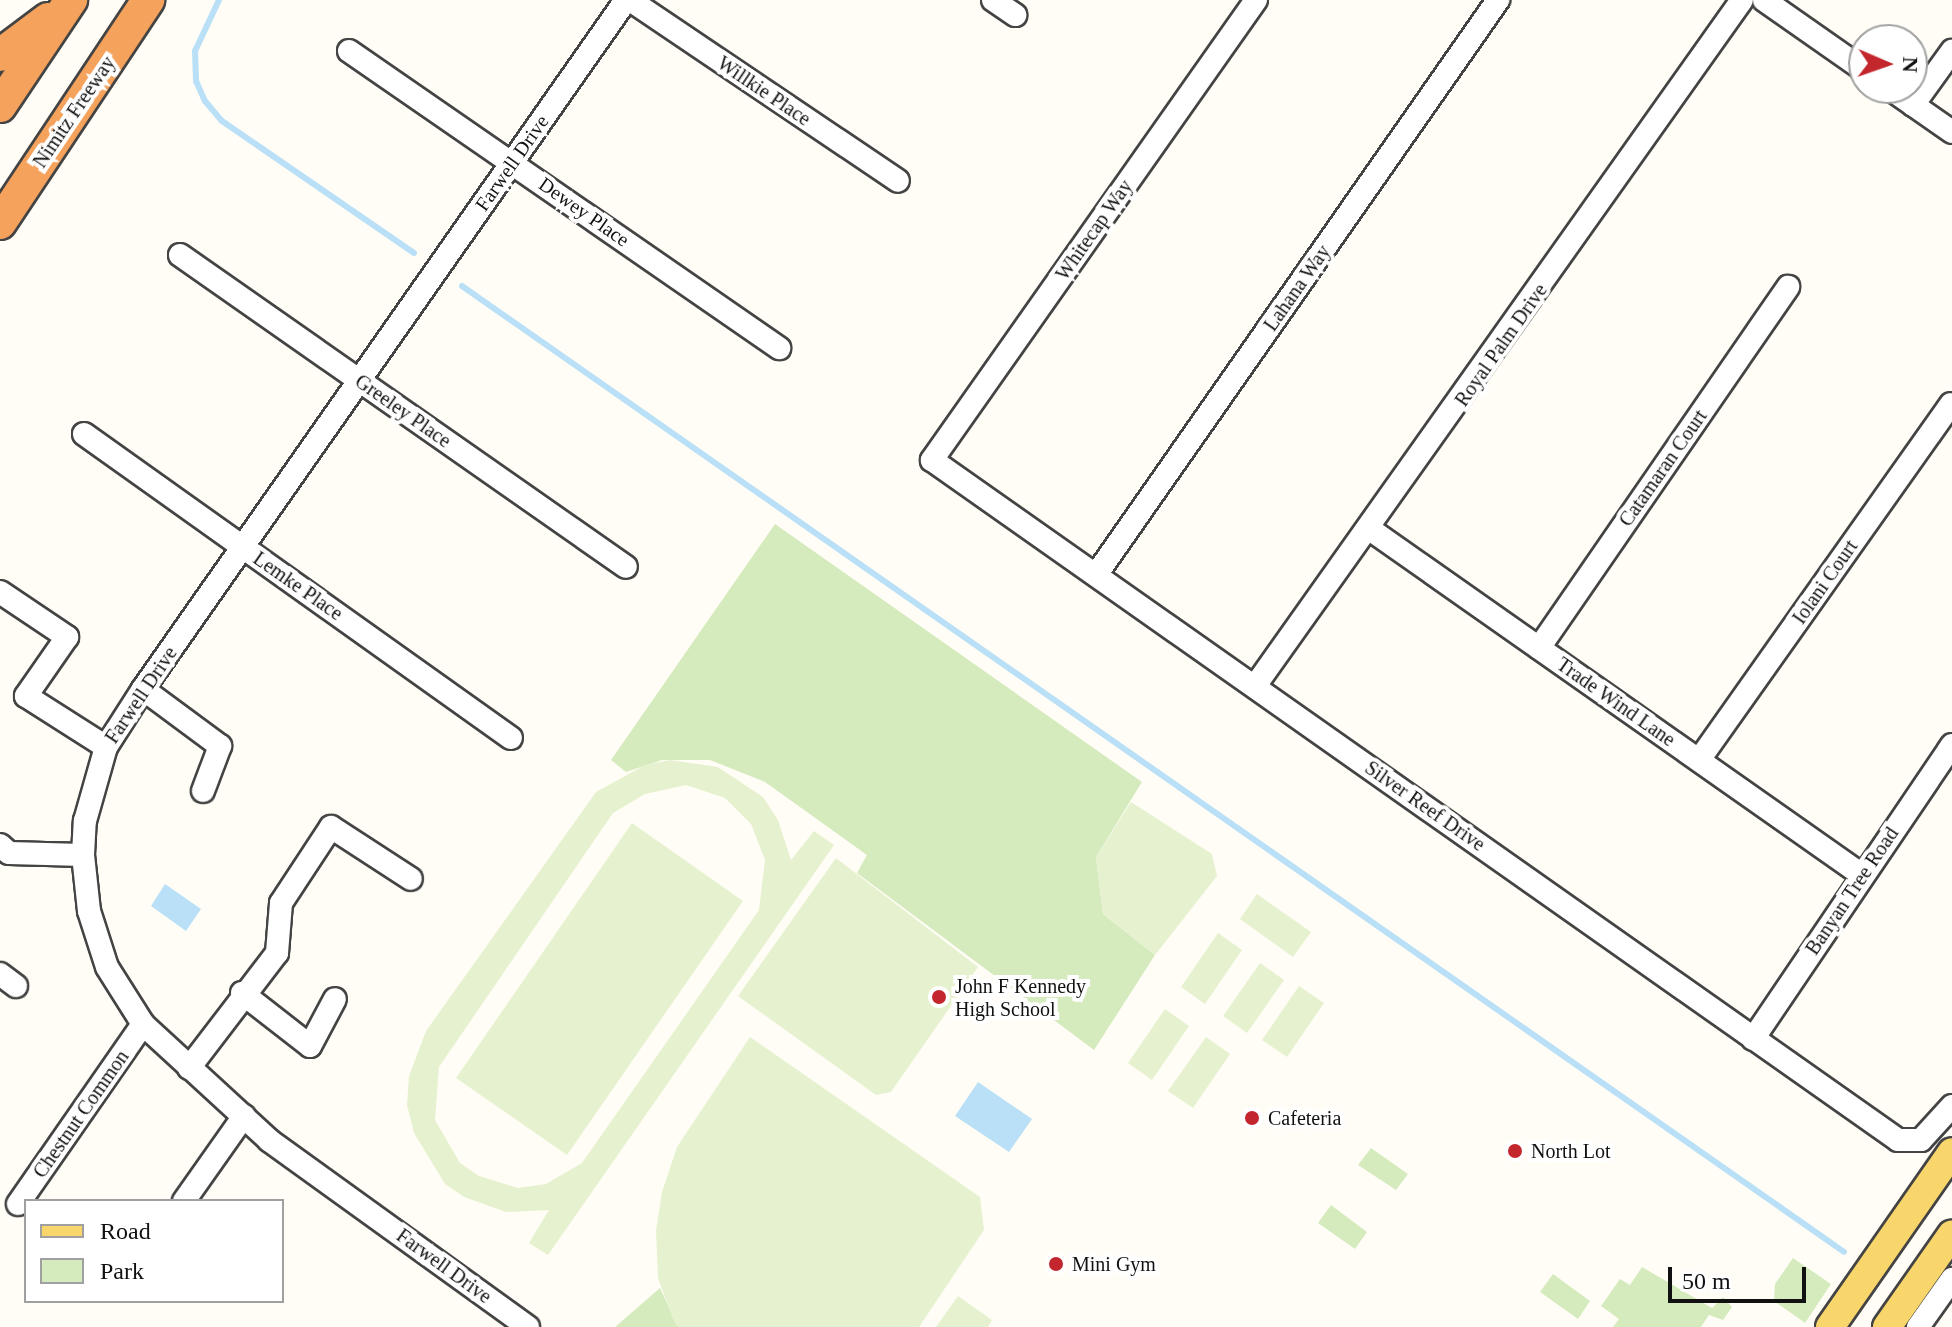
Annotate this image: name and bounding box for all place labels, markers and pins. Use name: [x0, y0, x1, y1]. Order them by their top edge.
place label: John F Kennedy High School: [955, 974, 1086, 1021]
marker: John F Kennedy High School: [930, 988, 948, 1006]
place label: Cafeteria: [1268, 1106, 1341, 1130]
marker: Cafeteria: [1243, 1109, 1261, 1127]
place label: North Lot: [1531, 1139, 1610, 1163]
marker: North Lot: [1506, 1142, 1524, 1160]
place label: Mini Gym: [1072, 1252, 1156, 1276]
marker: Mini Gym: [1047, 1255, 1065, 1273]

